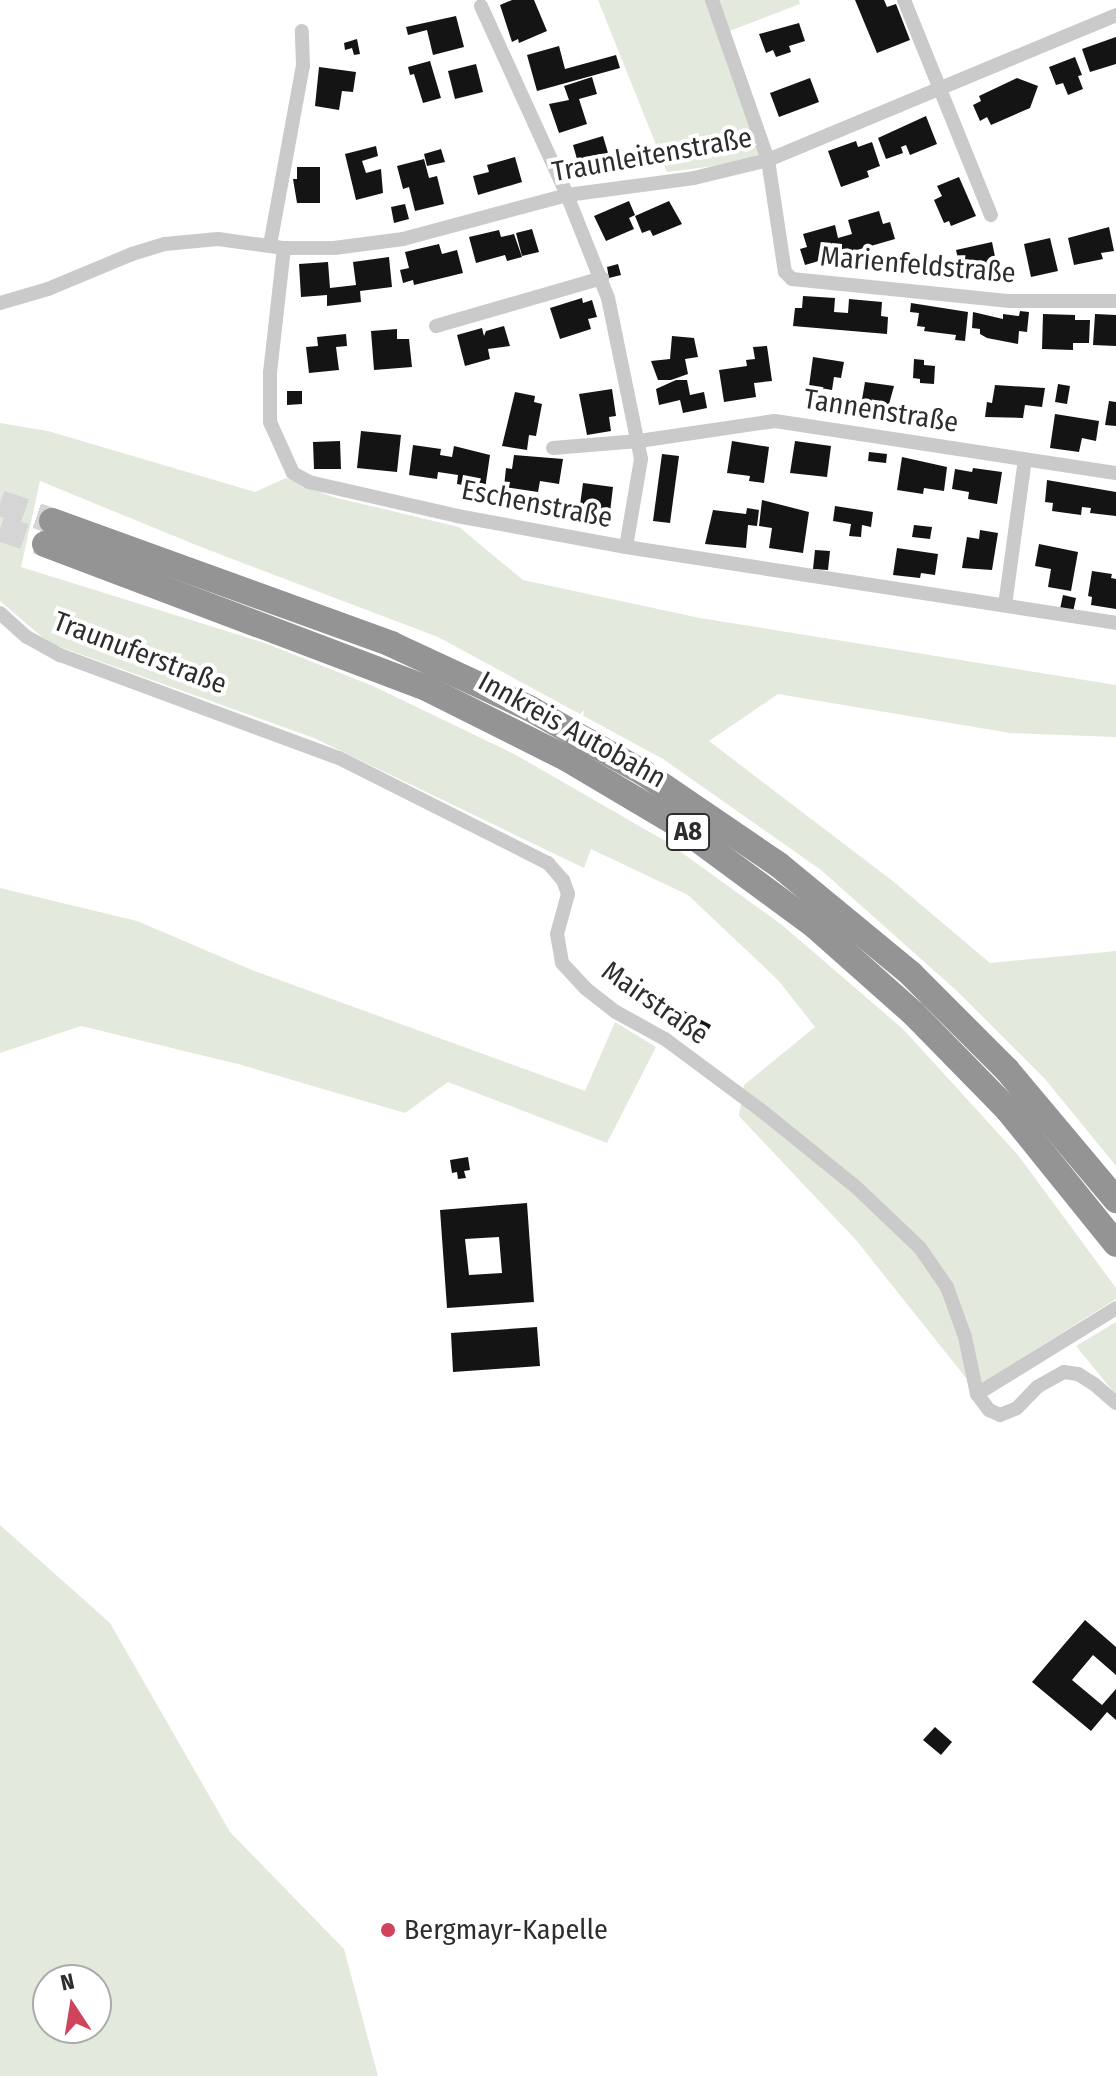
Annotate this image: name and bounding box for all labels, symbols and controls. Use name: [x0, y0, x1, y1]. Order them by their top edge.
street label: Traunleitenstraße: [550, 121, 754, 189]
street label: Marienfeldstraße: [819, 240, 1017, 290]
street label: Tannenstraße: [801, 382, 961, 440]
street label: Eschenstraße: [459, 473, 615, 535]
street label: Traunuferstraße: [49, 605, 231, 701]
street label: Innkreis Autobahn: [472, 665, 672, 795]
road number: A8: [666, 810, 710, 854]
street label: Mairstraße: [595, 954, 715, 1052]
place label: Bergmayr-Kapelle: [404, 1913, 608, 1947]
marker: Bergmayr-Kapelle: [379, 1921, 397, 1939]
north arrow: [32, 1964, 112, 2044]
text: N: [58, 1967, 77, 1997]

